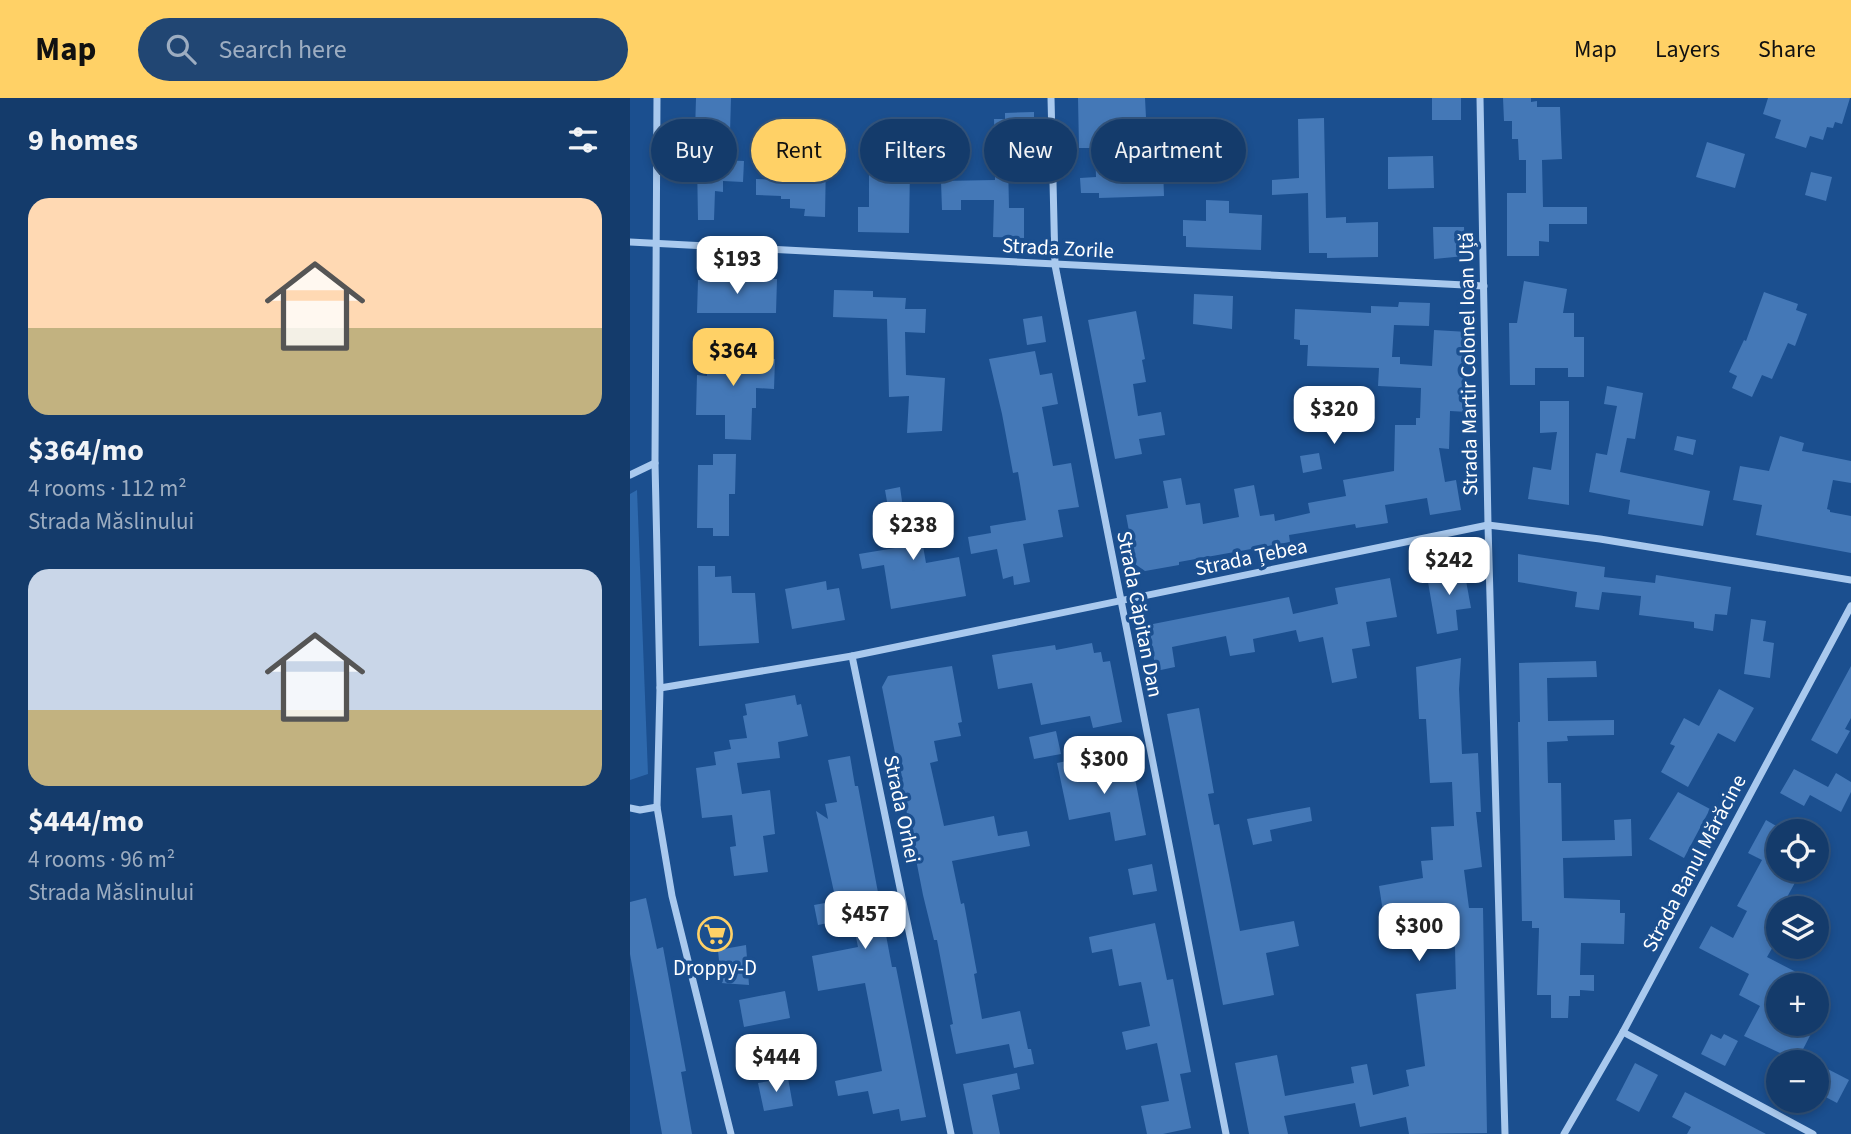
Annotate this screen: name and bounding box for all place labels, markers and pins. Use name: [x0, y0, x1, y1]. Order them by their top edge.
pin: $193: [696, 236, 778, 296]
pin: $364: [692, 328, 774, 388]
pin: $320: [1293, 386, 1375, 446]
pin: $238: [872, 503, 954, 562]
pin: $242: [1408, 538, 1490, 597]
pin: $300: [1063, 736, 1145, 796]
pin: $457: [824, 892, 906, 951]
pin: $300: [1378, 904, 1460, 963]
supermarket icon: Droppy-D: [696, 915, 734, 953]
place label: Droppy-D: [673, 953, 757, 983]
pin: $444: [735, 1034, 817, 1094]

